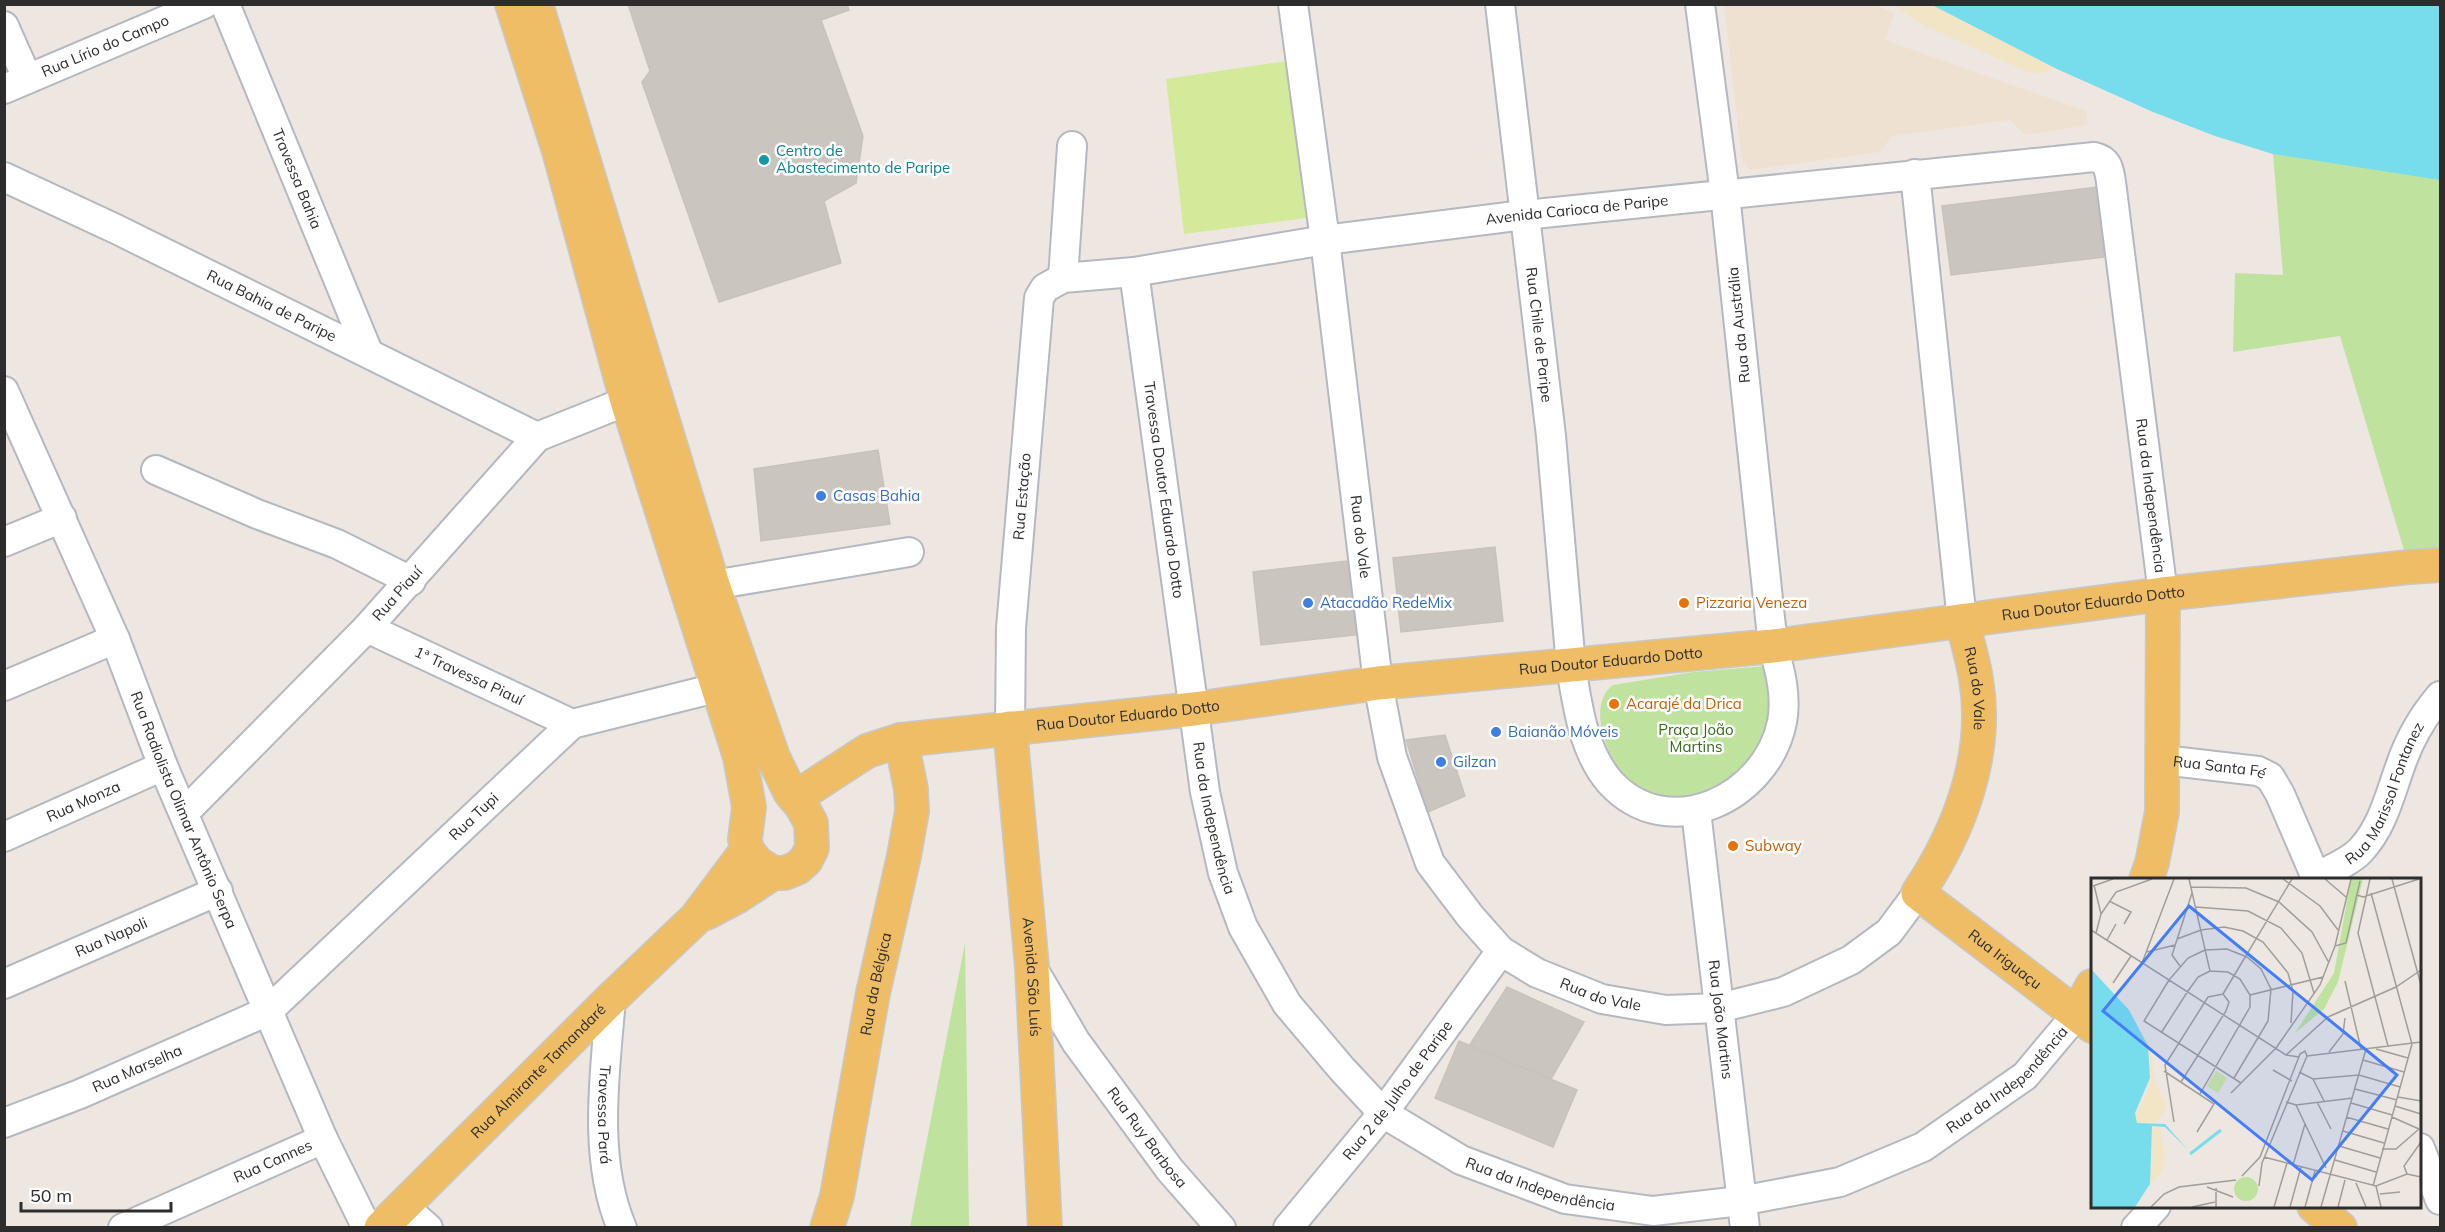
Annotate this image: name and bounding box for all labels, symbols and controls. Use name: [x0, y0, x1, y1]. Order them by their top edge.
street label: Rua Lírio do Campo: [38, 10, 172, 81]
street label: Travessa Bahia: [268, 126, 326, 232]
place label: Centro de Abastecimento de Paripe: [776, 141, 950, 177]
marker: Centro de Abastecimento de Paripe: [757, 153, 771, 167]
street label: Avenida Carioca de Paripe: [1484, 190, 1669, 229]
street label: Rua Bahia de Paripe: [204, 265, 340, 345]
street label: Rua Chile de Paripe: [1522, 266, 1557, 403]
street label: Rua da Austrália: [1723, 266, 1754, 384]
street label: Travessa Doutor Eduardo Dotto: [1140, 380, 1188, 599]
street label: Rua da Independência: [2132, 417, 2170, 574]
street label: Rua Estação: [1009, 452, 1035, 541]
place label: Casas Bahia: [833, 486, 920, 505]
marker: Casas Bahia: [814, 489, 828, 503]
street label: Rua do Vale: [1347, 494, 1375, 579]
street label: Rua Piauí: [368, 561, 427, 625]
street label: Rua Doutor Eduardo Dotto: [2001, 582, 2186, 624]
place label: Atacadão RedeMix: [1320, 593, 1452, 612]
place label: Pizzaria Veneza: [1696, 593, 1807, 612]
marker: Atacadão RedeMix: [1301, 596, 1315, 610]
marker: Pizzaria Veneza: [1677, 596, 1691, 610]
street label: 1ª Travessa Piauí: [412, 642, 528, 710]
street label: Rua Doutor Eduardo Dotto: [1518, 643, 1703, 679]
street label: Rua do Vale: [1960, 645, 1989, 731]
street label: Rua Radiolista Olimar Antônio Serpa: [127, 689, 242, 931]
place label: Acarajé da Drica: [1626, 694, 1742, 713]
street label: Rua Doutor Eduardo Dotto: [1035, 695, 1221, 735]
marker: Acarajé da Drica: [1607, 697, 1621, 711]
street label: Rua Marissol Fontanez: [2341, 718, 2428, 869]
park label: Praça João Martins: [1658, 720, 1734, 756]
place label: Baianão Móveis: [1508, 722, 1618, 741]
marker: Baianão Móveis: [1489, 725, 1503, 739]
street label: Rua da Independência: [1189, 740, 1240, 897]
street label: Rua Santa Fé: [2172, 751, 2270, 783]
place label: Gilzan: [1453, 752, 1497, 771]
marker: Gilzan: [1434, 755, 1448, 769]
street label: Rua Monza: [43, 776, 123, 826]
street label: Rua Tupi: [445, 788, 502, 844]
place label: Subway: [1745, 836, 1802, 855]
marker: Subway: [1726, 839, 1740, 853]
inset map: [2091, 878, 2421, 1208]
street label: Rua Napoli: [72, 913, 150, 961]
street label: Avenida São Luís: [1018, 916, 1045, 1037]
street label: Rua Iriguaçu: [1964, 925, 2046, 993]
street label: Rua da Bélgica: [856, 931, 895, 1037]
street label: Rua João Martins: [1705, 959, 1737, 1080]
street label: Rua do Vale: [1557, 973, 1642, 1015]
street label: Rua Almirante Tamandaré: [466, 1000, 610, 1142]
street label: Rua 2 de Julho de Paripe: [1338, 1017, 1456, 1164]
street label: Rua da Independência: [1942, 1022, 2072, 1137]
street label: Rua Marselha: [89, 1040, 185, 1096]
street label: Travessa Pará: [594, 1065, 615, 1165]
street label: Rua Ruy Barbosa: [1103, 1083, 1191, 1192]
street label: Rua Cannes: [230, 1135, 315, 1187]
street label: Rua da Independência: [1463, 1153, 1616, 1215]
scale bar: [21, 1175, 171, 1213]
text: 50 m: [30, 1184, 72, 1207]

